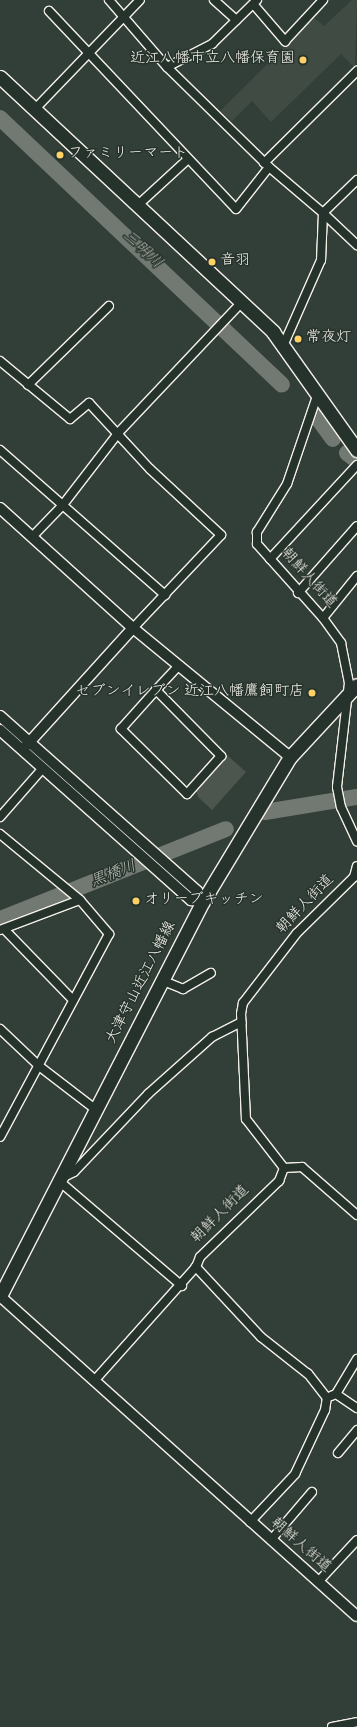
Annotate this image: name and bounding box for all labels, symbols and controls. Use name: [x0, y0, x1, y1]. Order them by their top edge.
place label: 近江八幡市立八幡保育園: [130, 51, 295, 69]
marker: 近江八幡市立八幡保育園: [298, 55, 308, 65]
place label: ファミリーマート: [68, 146, 188, 164]
marker: ファミリーマート: [55, 150, 65, 160]
water label: 三明川: [117, 228, 165, 274]
place label: 音羽: [220, 253, 250, 271]
marker: 音羽: [207, 257, 217, 267]
place label: 常夜灯: [306, 330, 351, 348]
marker: 常夜灯: [293, 334, 303, 344]
street label: 朝鮮人街道: [276, 545, 340, 613]
place label: セブンイレブン 近江八幡鷹飼町店: [75, 684, 304, 702]
marker: セブンイレブン 近江八幡鷹飼町店: [307, 688, 317, 698]
water label: 黒橋川: [88, 858, 140, 894]
street label: 朝鮮人街道: [273, 872, 339, 938]
place label: オリーブキッチン: [144, 892, 264, 910]
marker: オリーブキッチン: [131, 896, 141, 906]
street label: 大津守山近江八幡線: [103, 919, 181, 1047]
street label: 朝鮮人街道: [188, 1182, 254, 1248]
street label: 朝鮮人街道: [266, 1515, 334, 1577]

